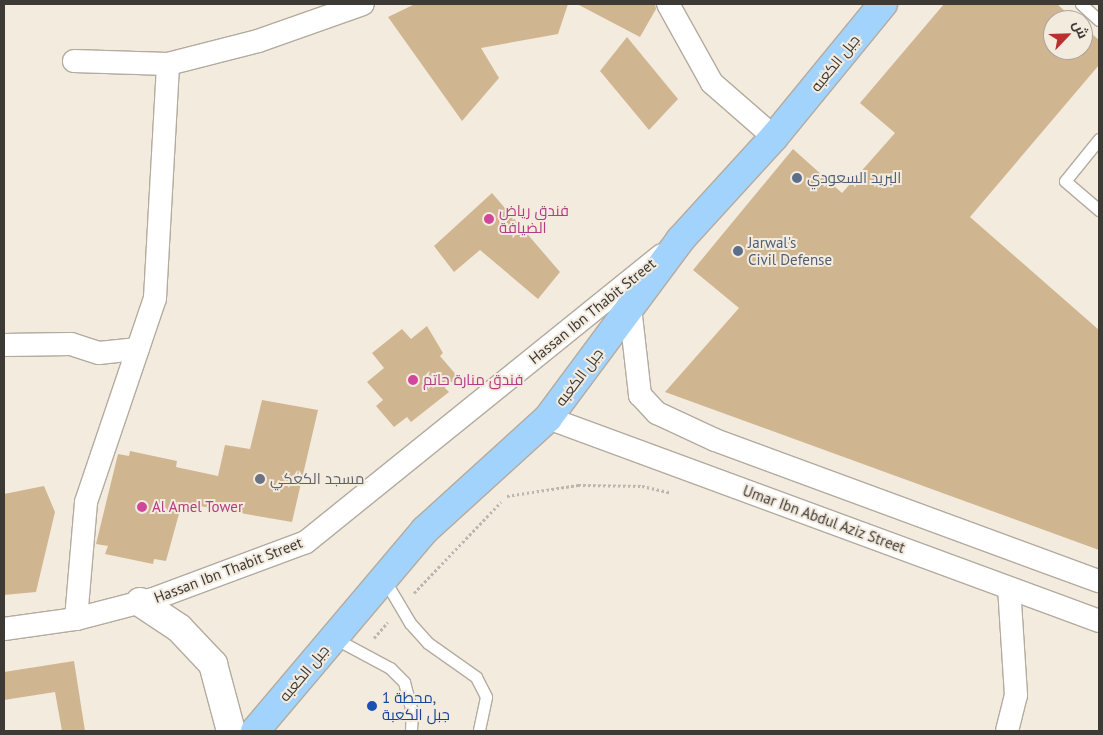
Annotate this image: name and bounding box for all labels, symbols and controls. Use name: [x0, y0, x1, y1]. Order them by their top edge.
north arrow: [1043, 10, 1093, 60]
text: ش: [1069, 17, 1093, 41]
street label: جبل الكعبه: [807, 31, 863, 95]
place label: البريد السعودي: [807, 169, 901, 187]
marker: البريد السعودي: [791, 172, 803, 184]
place label: فندق رياض الضيافة: [499, 201, 569, 236]
marker: فندق رياض الضيافة: [483, 213, 495, 225]
place label: Jarwal's Civil Defense: [748, 233, 832, 268]
marker: Jarwal's Civil Defense: [732, 245, 744, 257]
street label: Hassan Ibn Thabit Street: [525, 254, 659, 368]
street label: جبل الكعبه: [551, 344, 607, 410]
place label: فندق منارة حاتم: [423, 371, 523, 389]
marker: فندق منارة حاتم: [407, 374, 419, 386]
place label: مسجد الكعكي: [270, 470, 364, 488]
marker: مسجد الكعكي: [254, 473, 266, 485]
street label: Umar Ibn Abdul Aziz Street: [740, 481, 908, 557]
place label: Al Amel Tower: [152, 498, 244, 516]
marker: Al Amel Tower: [136, 501, 148, 513]
street label: Hassan Ibn Thabit Street: [151, 533, 305, 607]
street label: جبل الكعبه: [275, 641, 333, 705]
place label: محطة 1, جبل الكعبة: [382, 688, 450, 723]
marker: محطة 1, جبل الكعبة: [366, 700, 378, 712]

